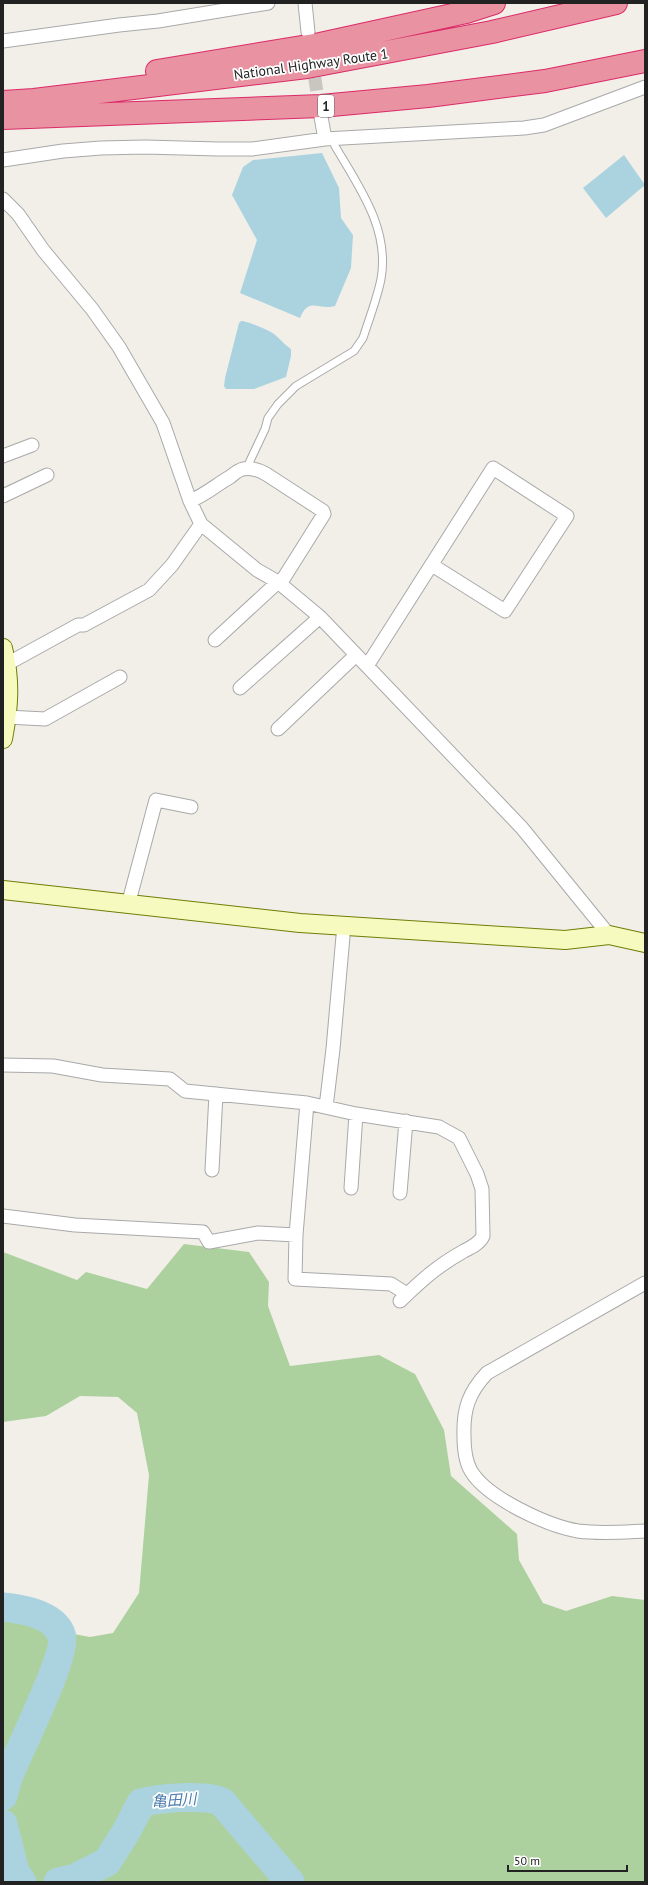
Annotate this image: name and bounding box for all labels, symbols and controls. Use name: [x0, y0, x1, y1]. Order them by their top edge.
street label: National Highway Route 1: [233, 44, 389, 84]
road number: 1: [318, 95, 334, 117]
water label: 亀田川: [151, 1789, 199, 1811]
scale bar: [508, 1847, 627, 1873]
text: 50 m: [514, 1853, 540, 1868]

